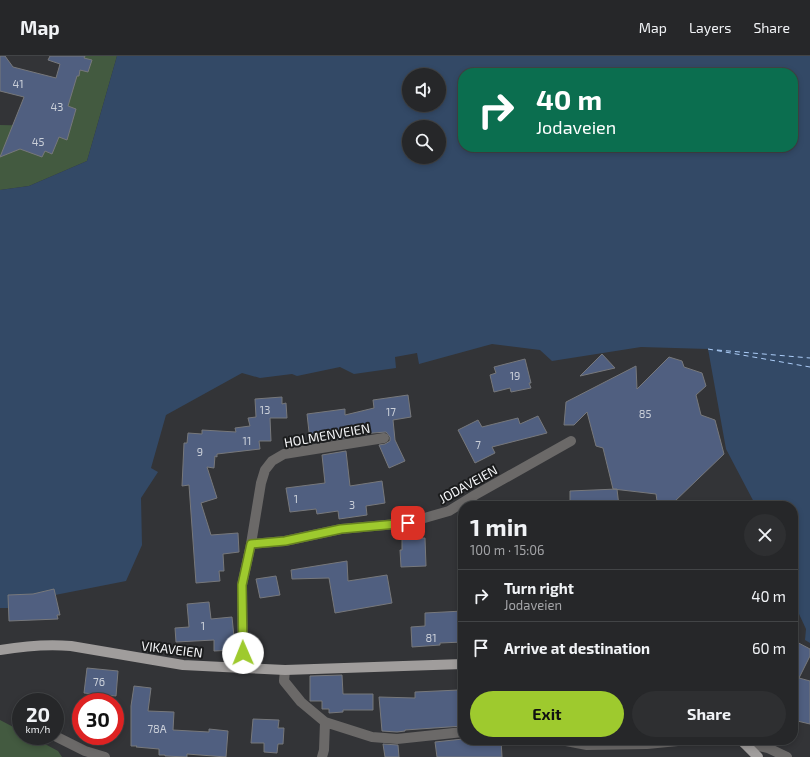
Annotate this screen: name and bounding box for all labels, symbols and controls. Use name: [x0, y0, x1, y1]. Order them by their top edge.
text: Map: [20, 16, 60, 39]
text: Map: [639, 19, 667, 36]
text: Layers: [689, 19, 731, 36]
text: Share: [753, 19, 790, 36]
map controls: [402, 68, 446, 164]
button: sound: [402, 68, 446, 112]
house number: 41: [12, 77, 24, 90]
text: 40 m: [536, 82, 602, 116]
icon: right: [470, 84, 522, 136]
house number: 43: [51, 100, 63, 113]
text: Jodaveien: [536, 116, 616, 138]
button: search: [402, 120, 446, 164]
house number: 45: [32, 135, 44, 148]
house number: 19: [510, 369, 520, 382]
house number: 13: [260, 403, 270, 416]
house number: 17: [386, 405, 396, 418]
house number: 85: [639, 407, 651, 420]
street label: HOLMENVEIEN: [283, 420, 371, 450]
house number: 11: [243, 434, 251, 447]
house number: 7: [475, 438, 481, 451]
house number: 9: [197, 445, 203, 458]
street label: JODAVEIEN: [436, 461, 500, 507]
house number: 1: [294, 492, 298, 505]
house number: 3: [349, 498, 355, 511]
pin: [391, 506, 425, 540]
icon: arrive: [397, 512, 419, 534]
text: 1 min: [470, 512, 528, 541]
button: close: [744, 514, 786, 556]
text: 100 m · 15:06: [470, 542, 545, 558]
text: Turn right: [504, 579, 574, 597]
icon: right: [470, 585, 492, 607]
text: 40 m: [751, 587, 786, 605]
text: Jodaveien: [504, 597, 562, 613]
house number: 1: [201, 619, 205, 632]
house number: 81: [425, 631, 437, 644]
position arrow: [222, 632, 264, 674]
street label: VIKAVEIEN: [140, 637, 204, 661]
icon: arrive: [470, 637, 492, 659]
text: Arrive at destination: [504, 639, 650, 657]
text: 60 m: [752, 639, 786, 657]
house number: 76: [93, 675, 105, 688]
button: Exit: [470, 691, 624, 737]
button: Share: [632, 691, 786, 737]
speed limit sign: 30: [72, 693, 124, 745]
text: 20: [26, 702, 50, 726]
house number: 78A: [147, 722, 167, 735]
text: km/h: [26, 723, 50, 735]

